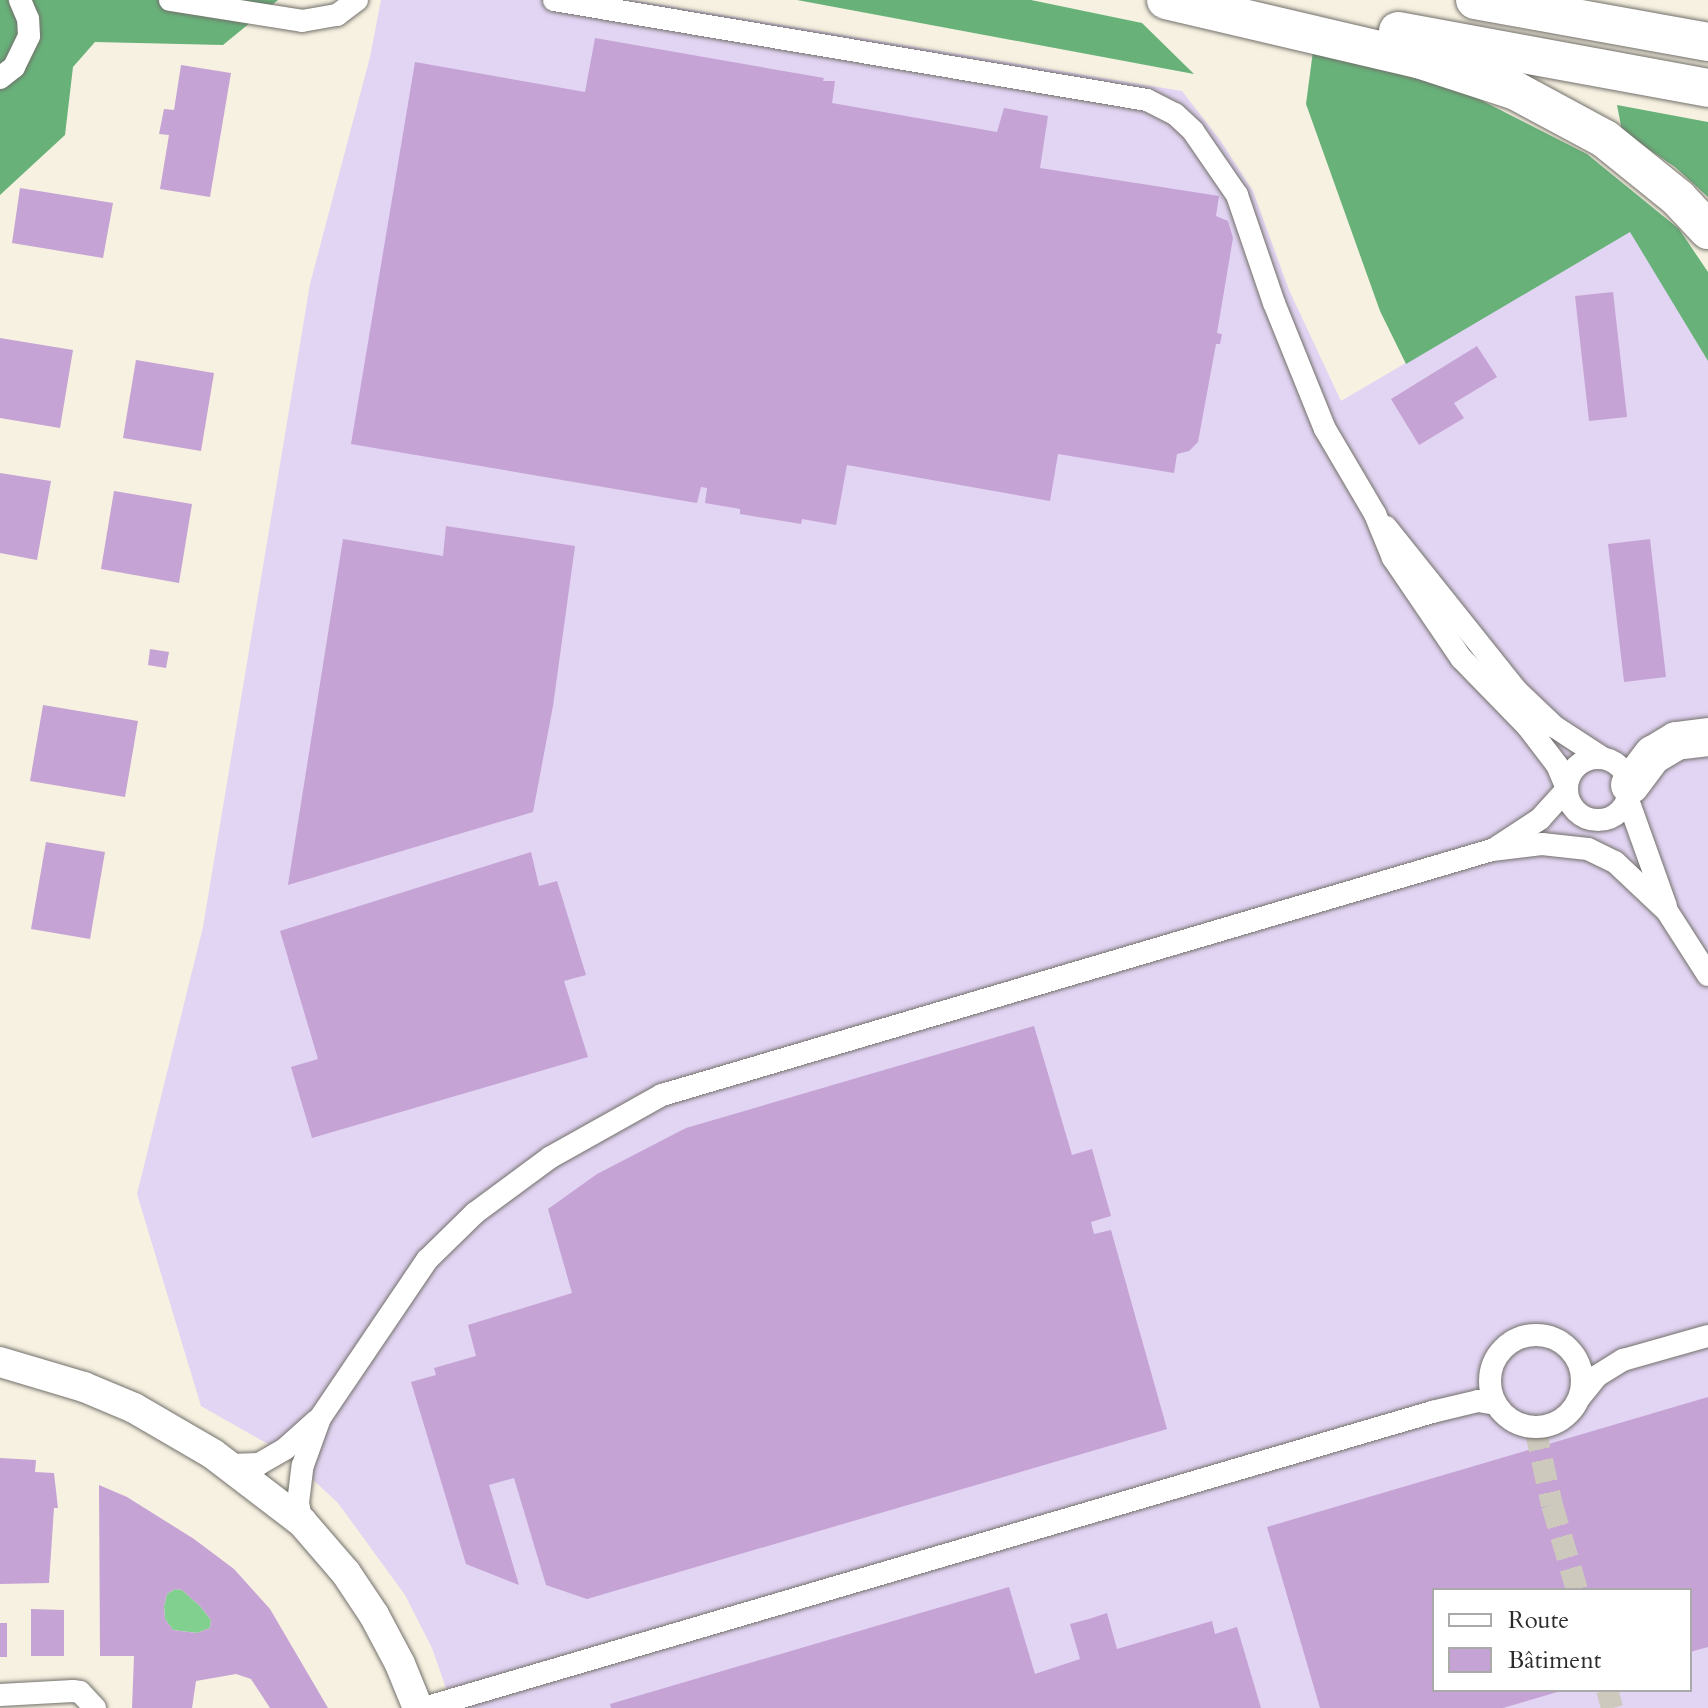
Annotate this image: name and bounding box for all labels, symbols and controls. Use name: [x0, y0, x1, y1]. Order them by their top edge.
legend: [1432, 1588, 1692, 1692]
text: Route: [1508, 1604, 1569, 1637]
text: Bâtiment: [1508, 1644, 1601, 1677]

